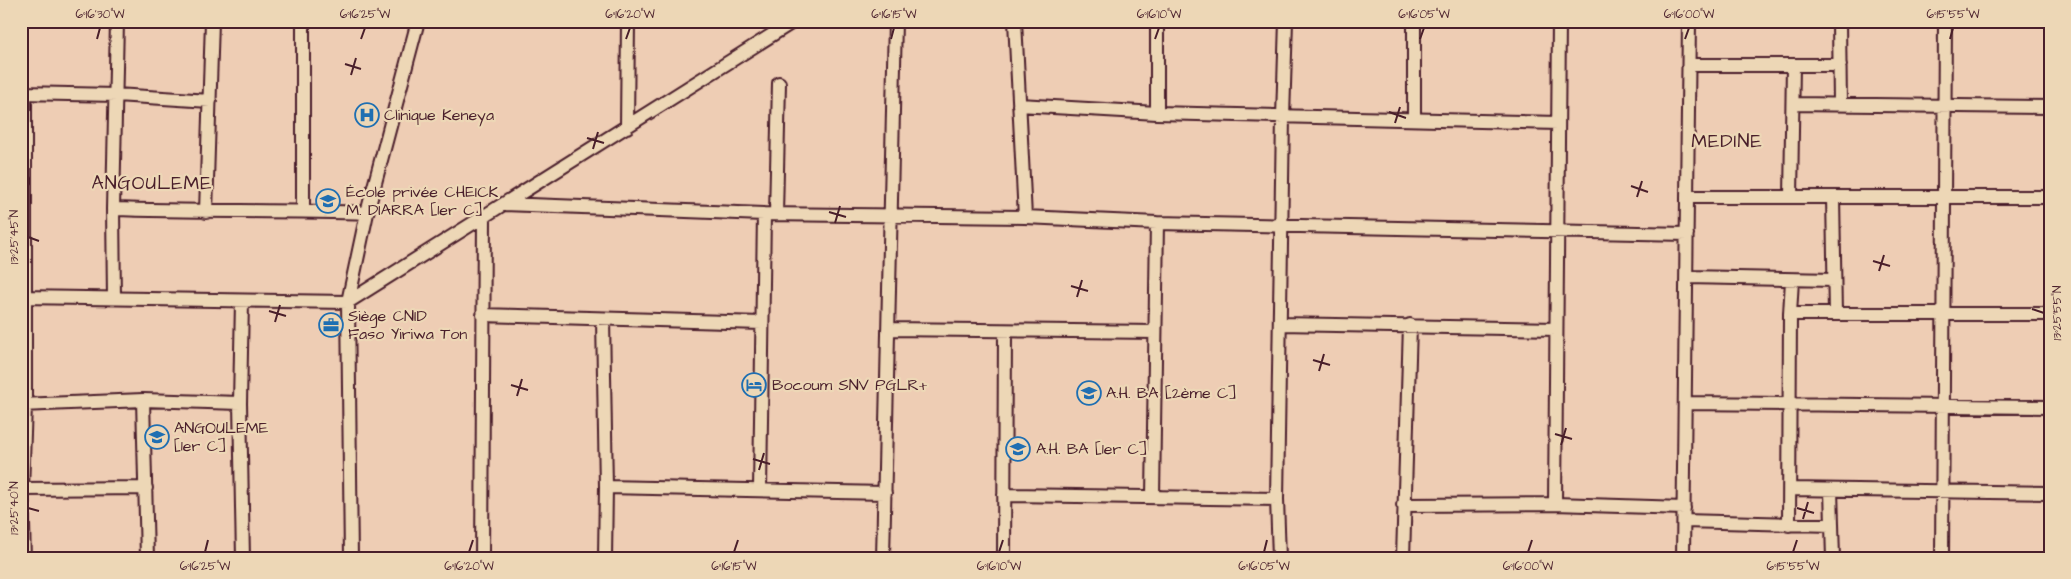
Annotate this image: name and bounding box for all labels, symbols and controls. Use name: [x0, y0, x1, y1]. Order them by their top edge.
text: 6°16'30"W: [76, 6, 125, 23]
text: 6°16'25"W: [340, 6, 391, 23]
text: 6°16'20"W: [605, 6, 656, 23]
text: 6°16'15"W: [871, 6, 917, 23]
text: 6°16'10"W: [1137, 6, 1182, 23]
text: 6°16'05"W: [1398, 6, 1450, 23]
text: 6°16'00"W: [1664, 6, 1715, 23]
text: 6°15'55"W: [1926, 6, 1980, 23]
hospital icon: Clinique Keneya: [354, 102, 380, 128]
place label: Clinique Keneya: [384, 104, 494, 127]
district label: MEDINE: [1691, 128, 1763, 155]
district label: ANGOULEME: [92, 170, 213, 197]
place label: École privée CHEICK M. DIARRA [1er C]: [346, 181, 499, 221]
school or university icon: École privée CHEICK M. DIARRA [1er C]: [315, 188, 341, 214]
text: 13°25'45"N: [6, 209, 23, 264]
text: 13°25'55"N: [2049, 285, 2066, 340]
place label: Siège CNID Faso Yiriwa Ton: [348, 305, 467, 345]
office icon: Siège CNID Faso Yiriwa Ton: [318, 312, 344, 338]
hotel icon: Bocoum SNV PGLR+: [741, 372, 767, 398]
place label: Bocoum SNV PGLR+: [772, 374, 928, 396]
school or university icon: A.H. BA [2ème C]: [1076, 380, 1102, 406]
place label: A.H. BA [2ème C]: [1106, 382, 1237, 404]
place label: ANGOULEME [1er C]: [174, 417, 269, 457]
school or university icon: ANGOULEME [1er C]: [144, 424, 170, 450]
school or university icon: A.H. BA [1er C]: [1005, 436, 1031, 462]
place label: A.H. BA [1er C]: [1036, 438, 1148, 460]
text: 13°25'40"N: [6, 481, 23, 535]
text: 6°16'25"W: [180, 558, 231, 575]
text: 6°16'20"W: [444, 558, 495, 575]
text: 6°16'15"W: [711, 558, 757, 575]
text: 6°16'10"W: [977, 558, 1022, 575]
text: 6°16'05"W: [1238, 558, 1290, 575]
text: 6°16'00"W: [1503, 558, 1554, 575]
text: 6°15'55"W: [1766, 558, 1820, 575]

